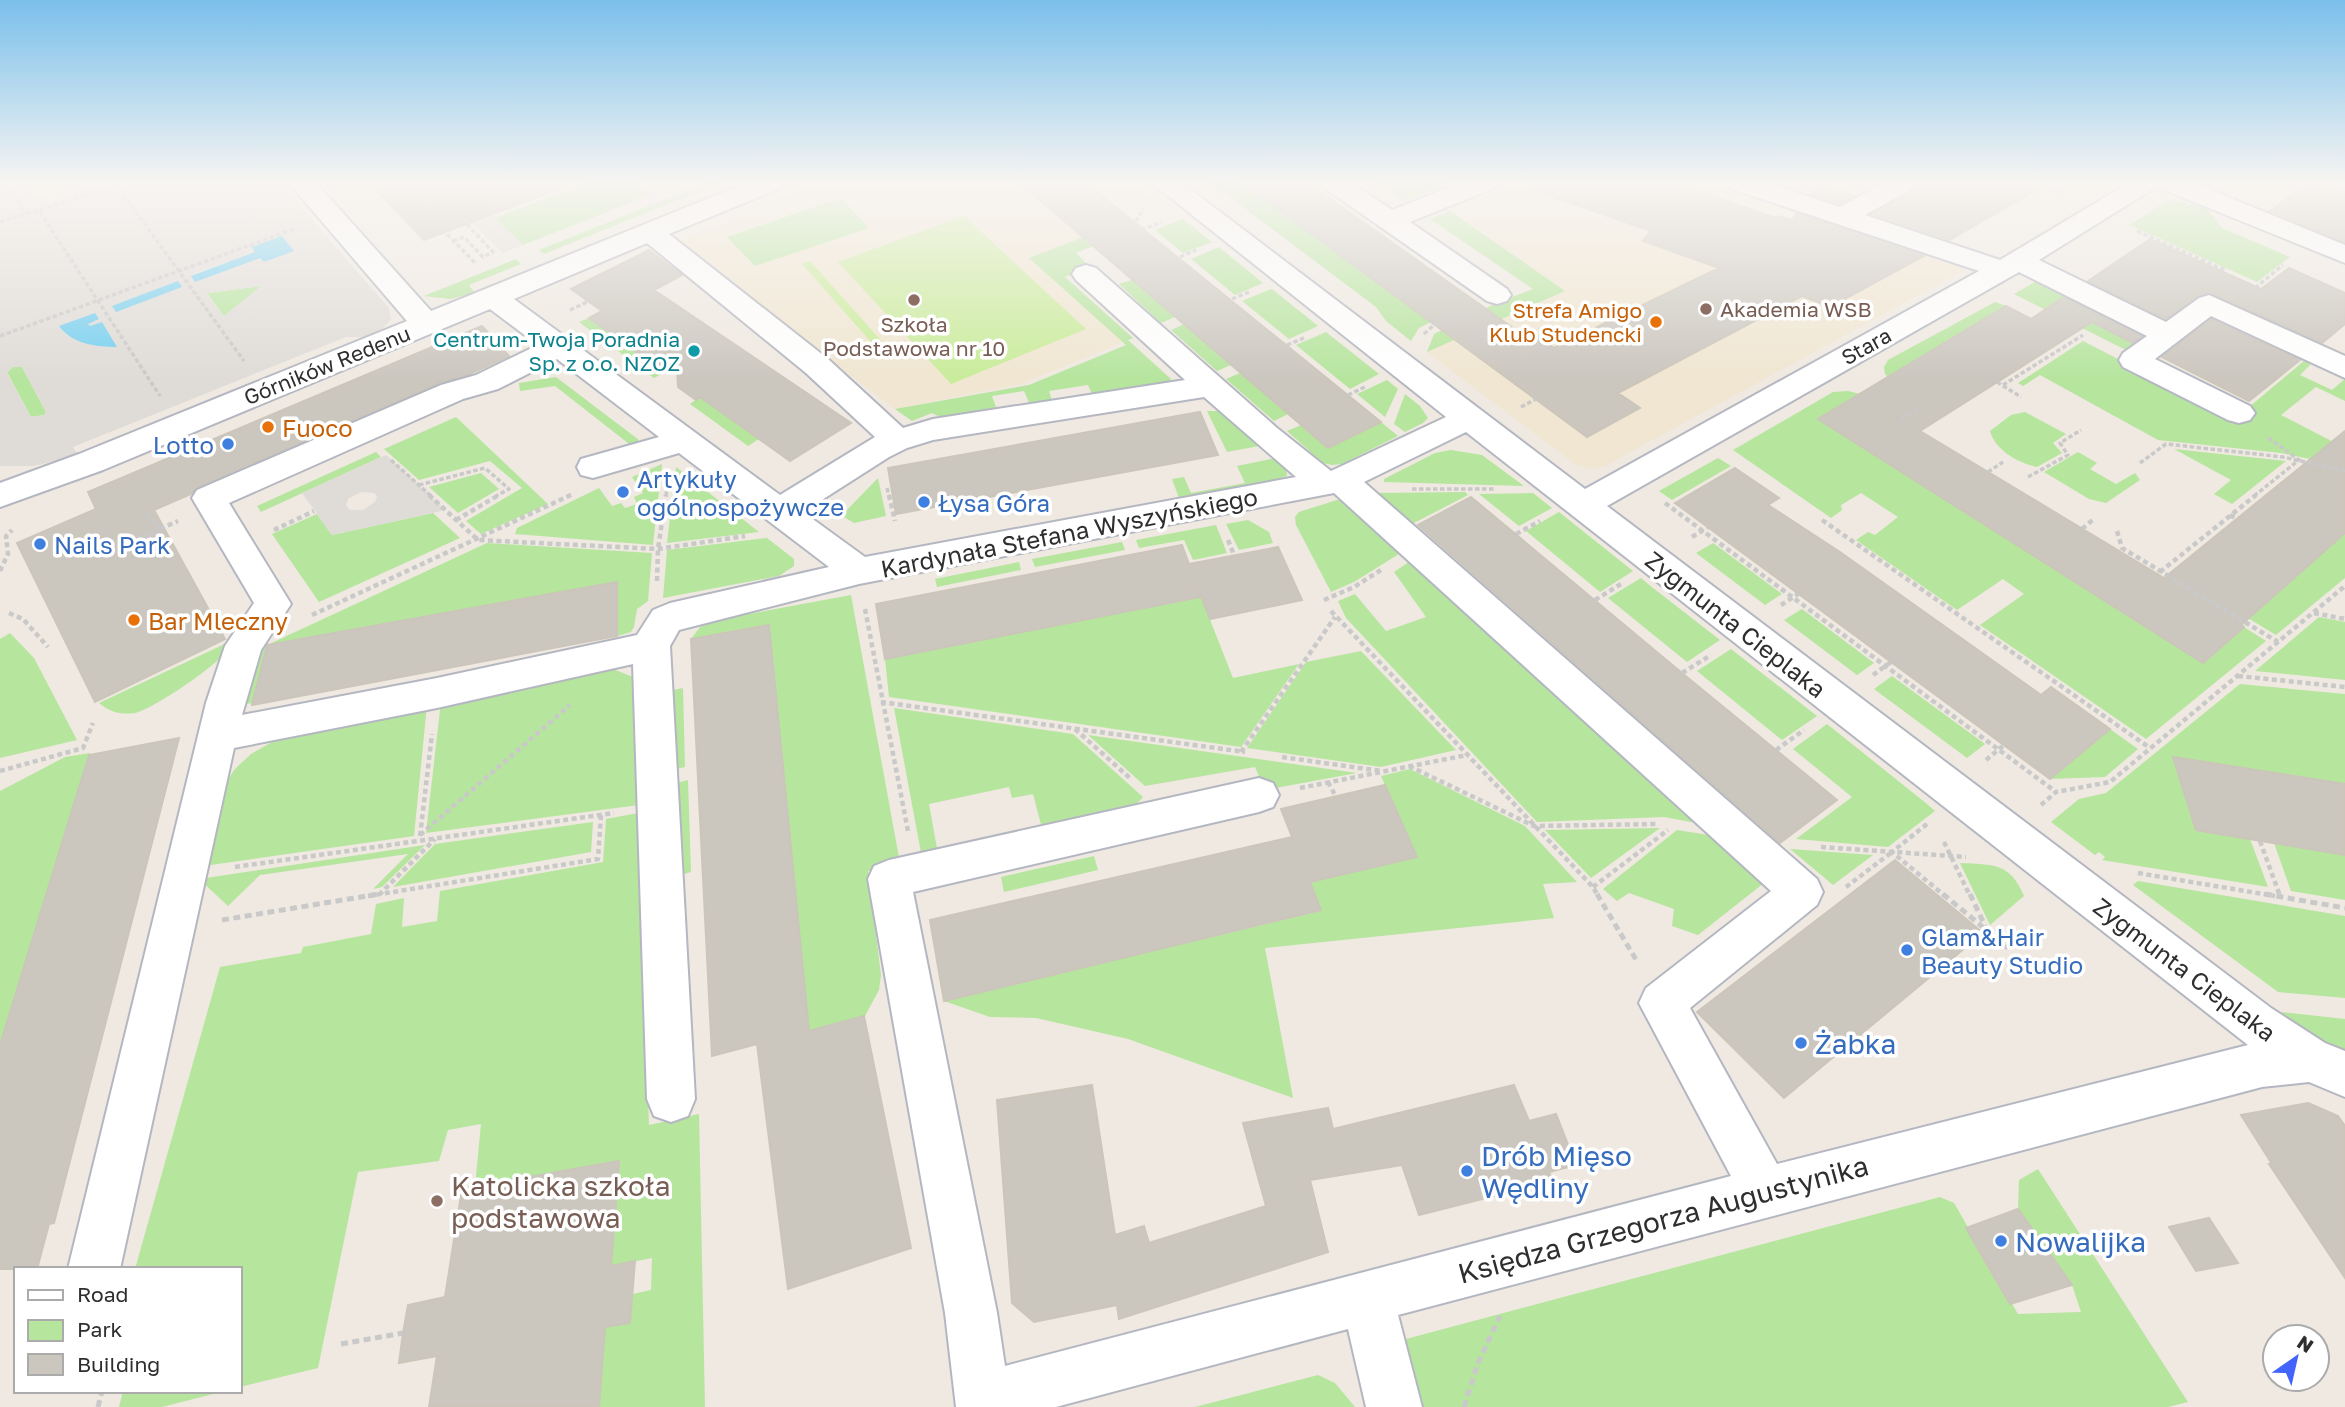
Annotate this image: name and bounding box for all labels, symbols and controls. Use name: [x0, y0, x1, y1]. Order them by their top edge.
marker: Szkoła Podstawowa nr 10: [906, 292, 922, 308]
place label: Akademia WSB: [1720, 296, 1871, 322]
place label: Strefa Amigo Klub Studencki: [1489, 297, 1642, 347]
marker: Akademia WSB: [1698, 301, 1714, 317]
place label: Szkoła Podstawowa nr 10: [823, 311, 1005, 361]
marker: Strefa Amigo Klub Studencki: [1648, 314, 1664, 330]
street label: Górników Redenu: [240, 320, 414, 410]
street label: Stara: [1836, 322, 1896, 370]
place label: Centrum-Twoja Poradnia Sp. z o.o. NZOZ: [433, 326, 680, 376]
marker: Centrum-Twoja Poradnia Sp. z o.o. NZOZ: [686, 343, 702, 359]
place label: Fuoco: [282, 413, 353, 442]
marker: Fuoco: [260, 419, 276, 435]
place label: Lotto: [153, 430, 214, 459]
marker: Lotto: [220, 436, 236, 452]
place label: Artykuły ogólnospożywcze: [637, 464, 844, 521]
street label: Kardynała Stefana Wyszyńskiego: [878, 481, 1260, 583]
marker: Artykuły ogólnospożywcze: [615, 484, 631, 500]
place label: Łysa Góra: [938, 488, 1050, 517]
marker: Łysa Góra: [916, 494, 932, 510]
place label: Nails Park: [54, 530, 171, 559]
marker: Nails Park: [32, 536, 48, 552]
street label: Zygmunta Cieplaka: [1640, 545, 1832, 703]
place label: Bar Mleczny: [148, 606, 288, 635]
marker: Bar Mleczny: [126, 612, 142, 628]
street label: Zygmunta Cieplaka: [2088, 891, 2282, 1047]
place label: Glam&Hair Beauty Studio: [1921, 922, 2083, 979]
marker: Glam&Hair Beauty Studio: [1899, 942, 1915, 958]
place label: Żabka: [1815, 1027, 1896, 1060]
marker: Żabka: [1793, 1035, 1809, 1051]
place label: Drób Mięso Wędliny: [1481, 1139, 1632, 1204]
street label: Księdza Grzegorza Augustynika: [1454, 1148, 1872, 1290]
marker: Drób Mięso Wędliny: [1459, 1163, 1475, 1179]
place label: Katolicka szkoła podstawowa: [451, 1169, 670, 1234]
marker: Katolicka szkoła podstawowa: [429, 1193, 445, 1209]
place label: Nowalijka: [2015, 1225, 2146, 1258]
marker: Nowalijka: [1993, 1233, 2009, 1249]
legend: [14, 1267, 242, 1393]
text: Road: [77, 1281, 128, 1307]
text: Park: [77, 1316, 123, 1342]
north arrow: [2261, 1323, 2331, 1393]
text: N: [2293, 1330, 2318, 1357]
text: Building: [77, 1351, 160, 1377]

